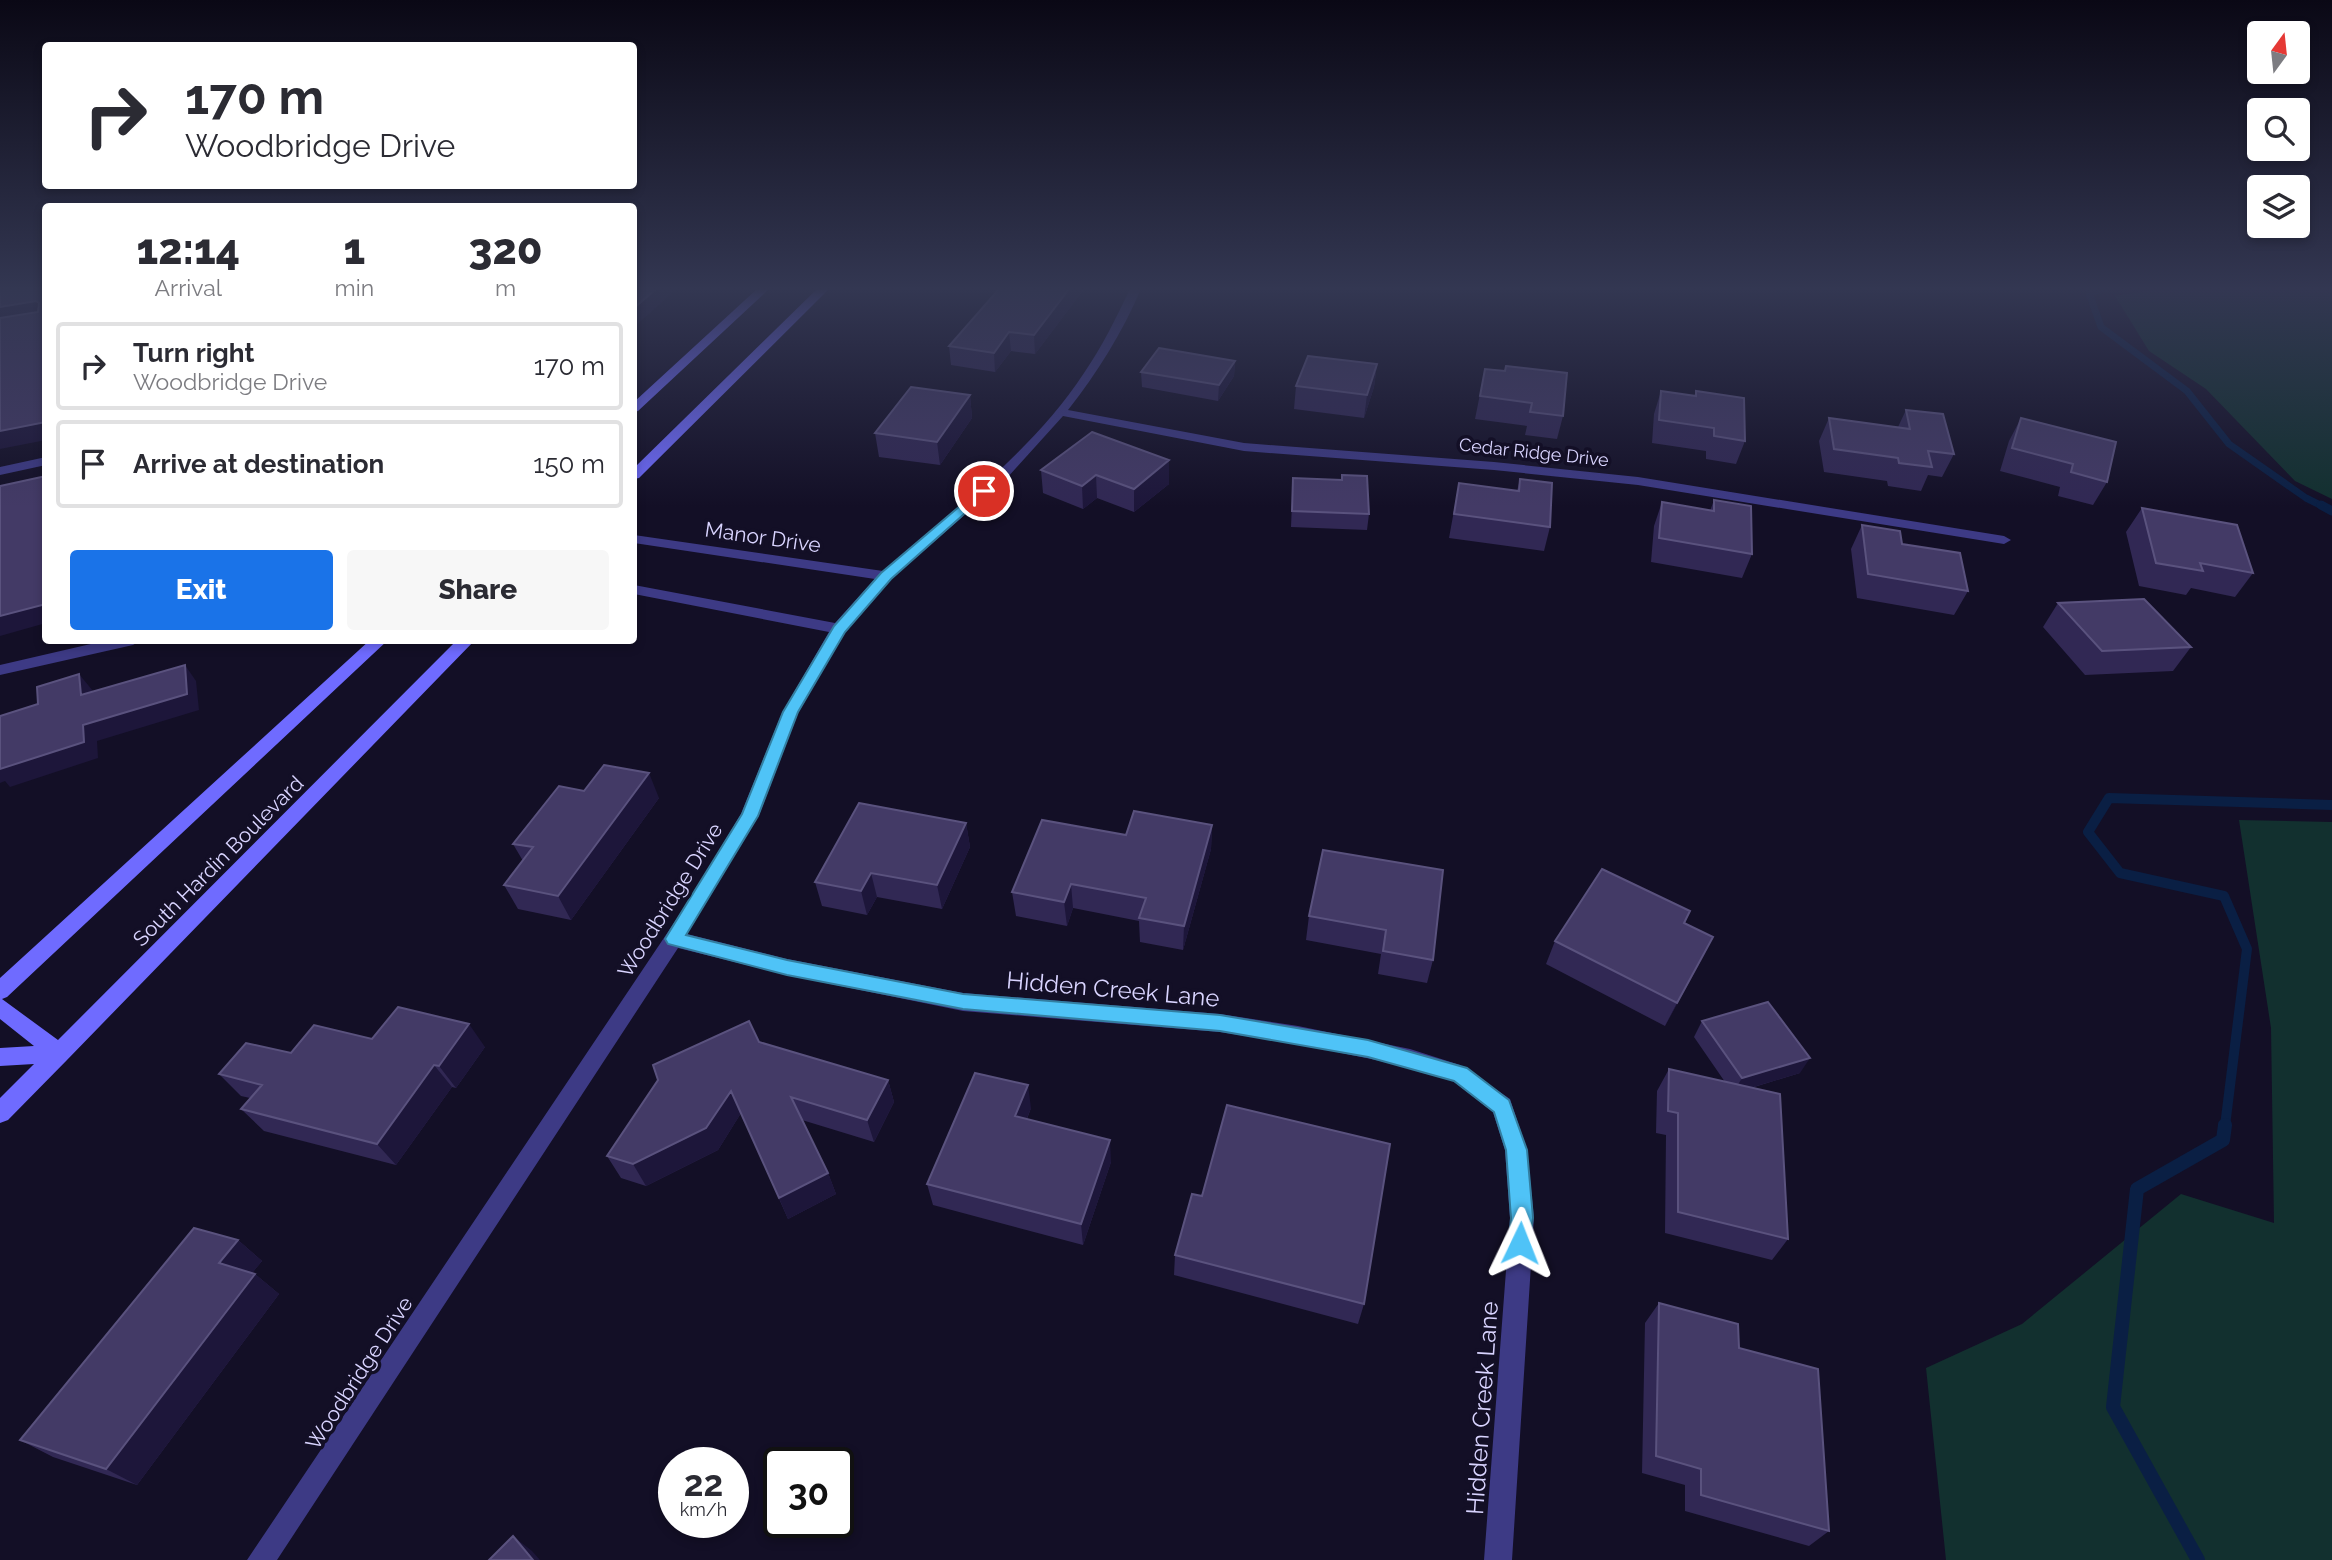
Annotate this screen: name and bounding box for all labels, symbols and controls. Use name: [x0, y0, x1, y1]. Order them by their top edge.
north arrow: [2247, 21, 2310, 84]
map controls: [2247, 21, 2310, 238]
text: 170 m: [185, 68, 324, 125]
icon: right: [70, 70, 161, 161]
button: search: [2247, 98, 2310, 161]
text: Woodbridge Drive: [185, 127, 455, 164]
button: layers: [2247, 175, 2310, 238]
text: 12:14: [136, 225, 240, 274]
text: 1: [343, 225, 365, 274]
text: 320: [468, 225, 543, 274]
text: Arrival: [155, 274, 222, 301]
text: min: [335, 274, 374, 301]
text: m: [495, 274, 516, 301]
text: Turn right: [133, 338, 254, 368]
icon: right: [74, 347, 112, 385]
text: 170 m: [534, 351, 605, 381]
text: Woodbridge Drive: [133, 368, 327, 395]
street label: Cedar Ridge Drive: [1458, 434, 1610, 470]
icon: arrive: [74, 445, 112, 483]
text: Arrive at destination: [133, 449, 384, 479]
text: 150 m: [533, 449, 605, 479]
pin: [954, 461, 1014, 521]
icon: arrive: [965, 472, 1003, 510]
street label: Manor Drive: [703, 516, 823, 558]
button: Exit: [70, 550, 333, 630]
button: Share: [347, 550, 609, 630]
street label: South Hardin Boulevard: [128, 771, 308, 951]
street label: Woodbridge Drive: [612, 818, 728, 982]
street label: Hidden Creek Lane: [1005, 965, 1221, 1013]
position arrow: [1483, 1206, 1557, 1280]
street label: Woodbridge Drive: [300, 1292, 418, 1454]
street label: Hidden Creek Lane: [1460, 1300, 1504, 1516]
speed limit sign: 30: [763, 1447, 854, 1538]
text: 22: [684, 1463, 723, 1504]
text: km/h: [680, 1499, 727, 1520]

